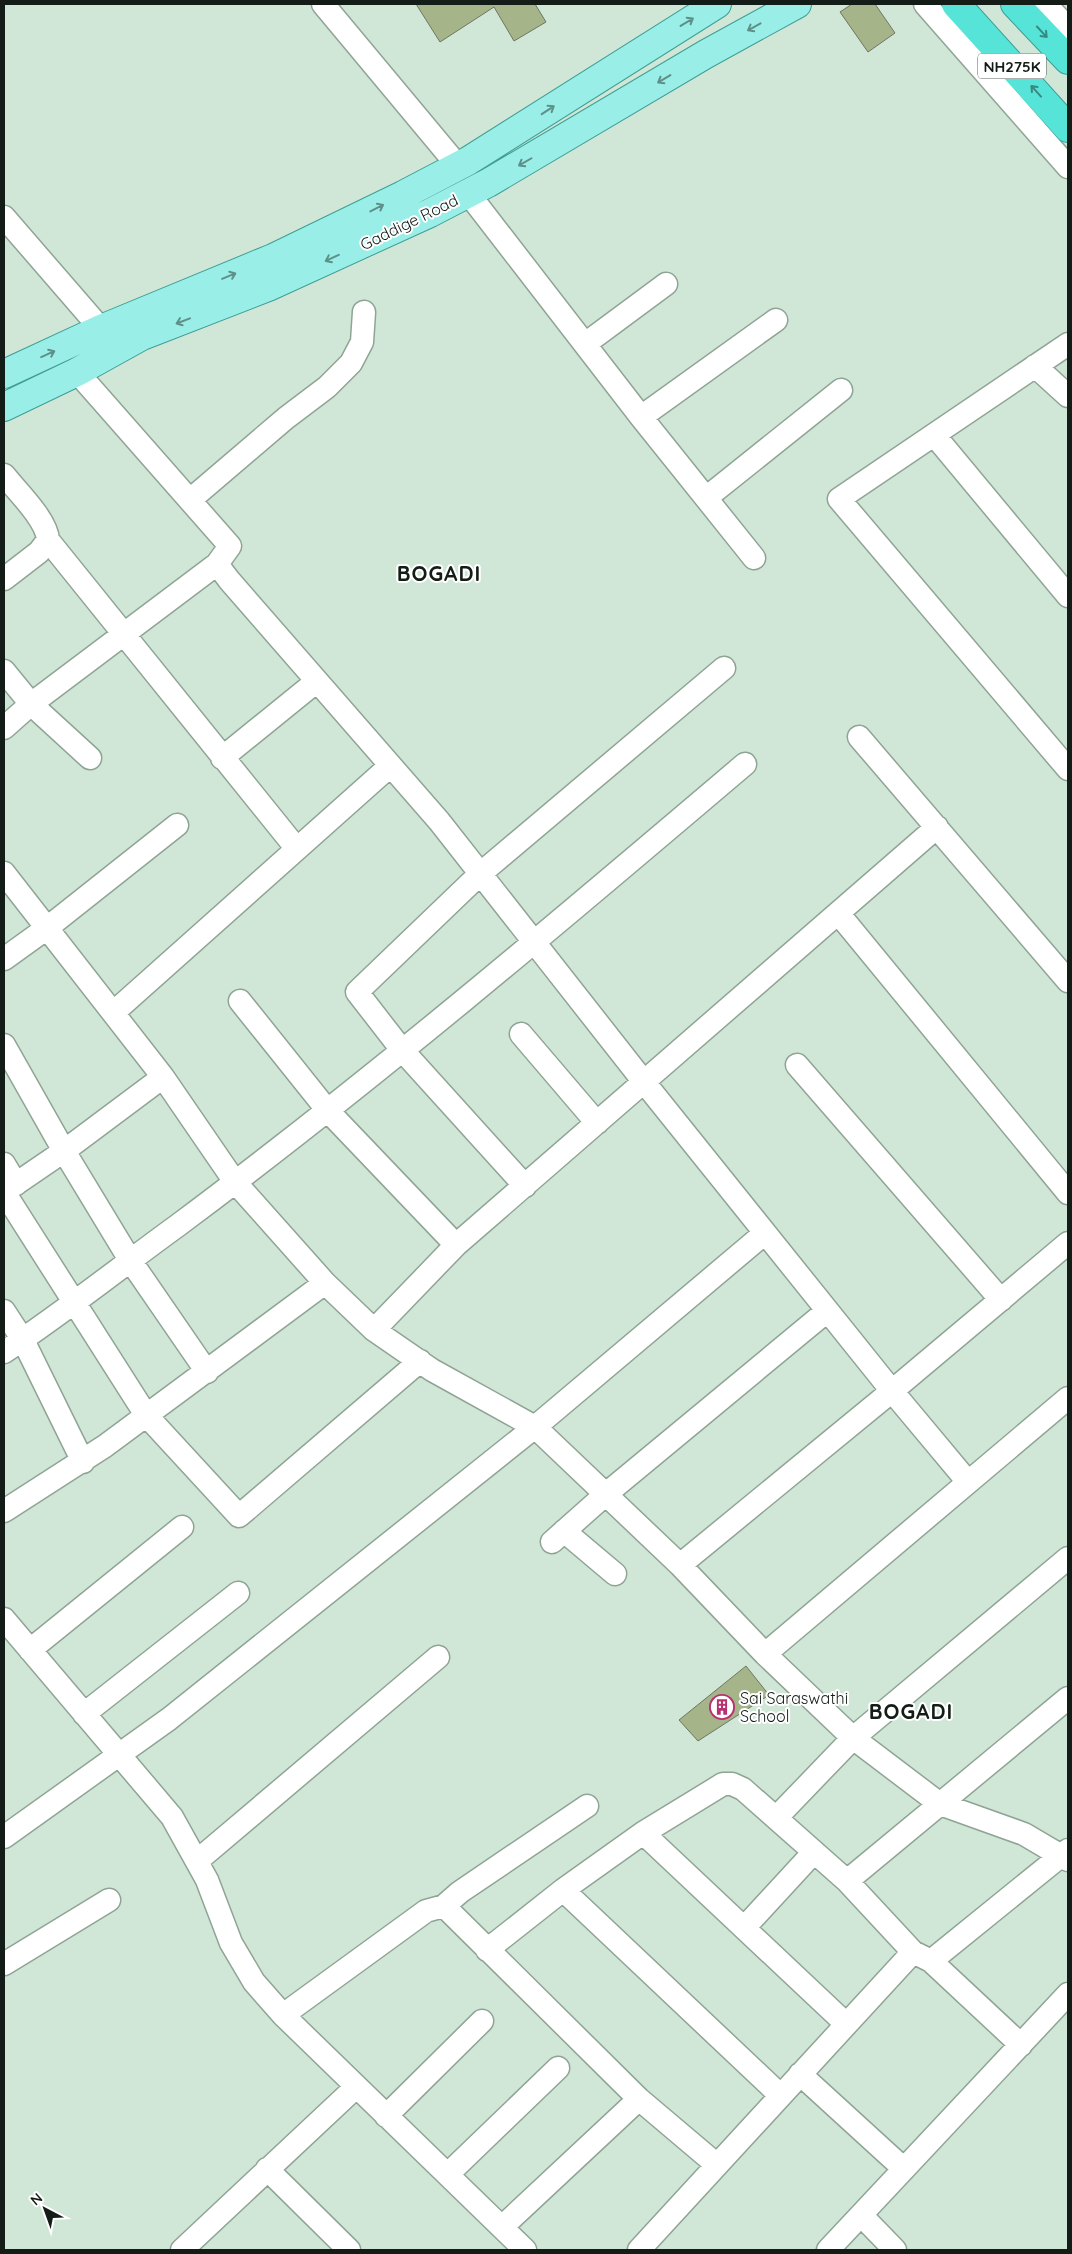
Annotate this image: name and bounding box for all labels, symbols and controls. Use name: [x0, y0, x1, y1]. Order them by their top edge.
one-way arrow: [680, 16, 694, 26]
one-way arrow: [748, 23, 762, 33]
one-way arrow: [1036, 26, 1048, 38]
road number: NH275K: [978, 54, 1046, 78]
one-way arrow: [657, 74, 672, 84]
one-way arrow: [1030, 85, 1041, 98]
one-way arrow: [541, 105, 555, 115]
one-way arrow: [518, 157, 532, 167]
street label: Gaddige Road: [357, 190, 461, 254]
one-way arrow: [369, 203, 384, 212]
one-way arrow: [325, 253, 340, 263]
one-way arrow: [221, 270, 236, 280]
one-way arrow: [176, 317, 191, 326]
one-way arrow: [40, 349, 55, 359]
district label: BOGADI: [397, 560, 481, 586]
place label: Sai Saraswathi School: [740, 1688, 848, 1726]
building icon: Sai Saraswathi School: [709, 1694, 735, 1720]
district label: BOGADI: [869, 1698, 953, 1724]
north arrow: [20, 2184, 70, 2234]
text: N: [27, 2189, 46, 2209]

